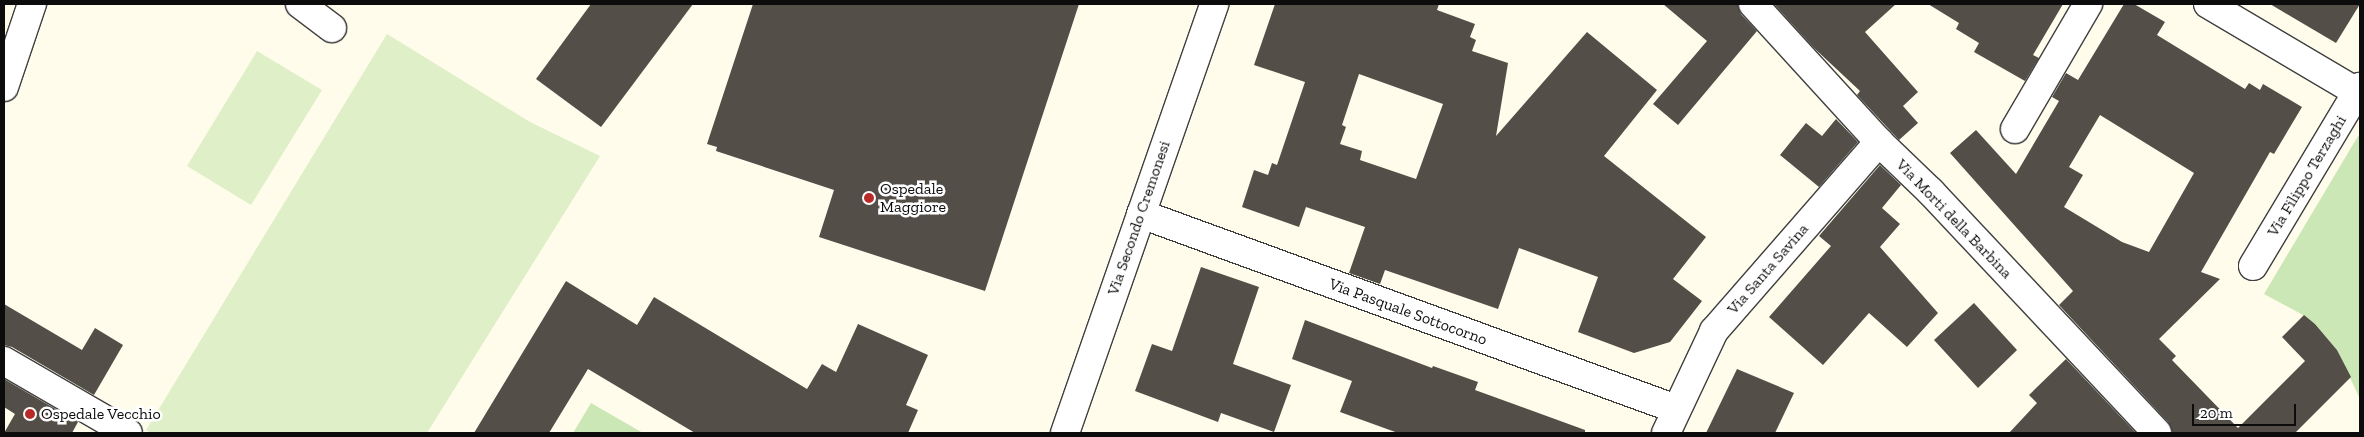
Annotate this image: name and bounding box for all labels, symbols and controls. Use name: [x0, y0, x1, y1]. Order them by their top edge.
street label: Via Filippo Terzaghi: [2263, 112, 2351, 240]
street label: Via Secondo Cremonesi: [1104, 138, 1174, 298]
street label: Via Morti della Barbina: [1892, 155, 2016, 283]
place label: Ospedale Maggiore: [880, 179, 946, 217]
marker: Ospedale Maggiore: [862, 191, 876, 205]
street label: Via Santa Savina: [1723, 220, 1813, 318]
street label: Via Pasquale Sottocorno: [1326, 274, 1490, 350]
scale bar: [2194, 394, 2298, 426]
place label: Ospedale Vecchio: [41, 404, 161, 424]
text: 20 m: [2200, 404, 2233, 422]
marker: Ospedale Vecchio: [23, 407, 37, 421]

